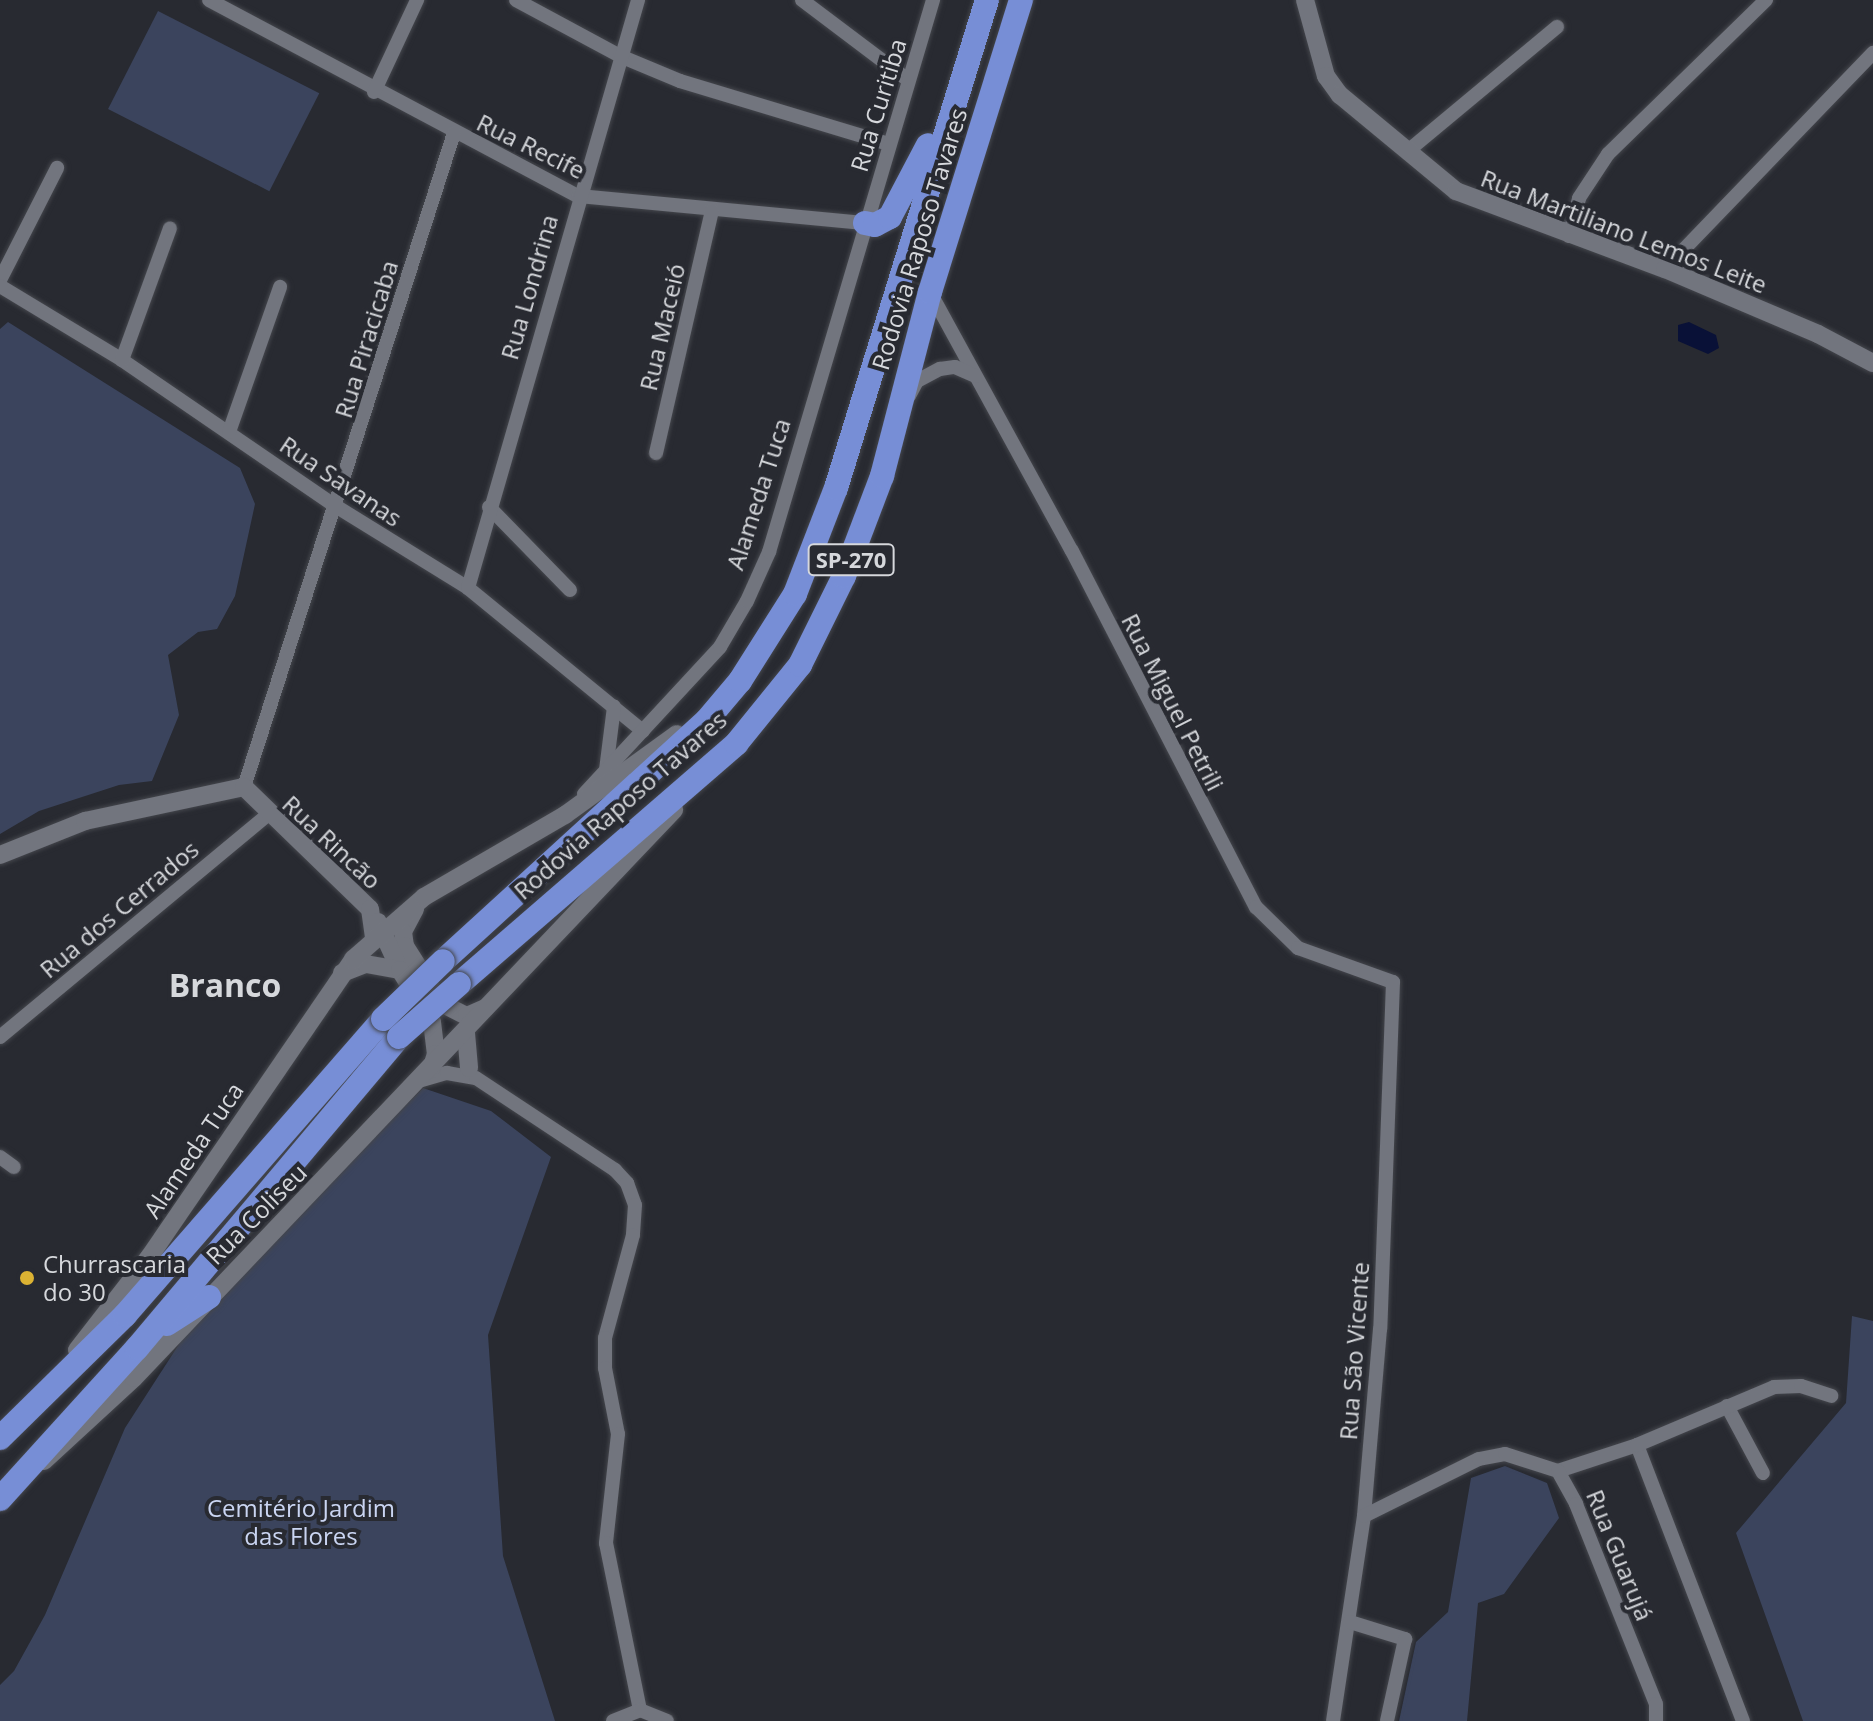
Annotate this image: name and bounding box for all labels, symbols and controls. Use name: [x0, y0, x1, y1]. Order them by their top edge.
street label: Rua Curitiba: [844, 35, 912, 175]
street label: Rodovia Raposo Tavares: [865, 105, 973, 373]
street label: Rua Recife: [472, 108, 590, 184]
street label: Rua Martiliano Lemos Leite: [1477, 163, 1771, 299]
street label: Rua Londrina: [495, 211, 563, 363]
street label: Rua Piracicaba: [328, 257, 404, 421]
street label: Rua Maceió: [633, 261, 691, 393]
street label: Alameda Tuca: [720, 415, 796, 573]
street label: Rua Savanas: [275, 430, 407, 532]
road number: SP-270: [807, 542, 895, 578]
street label: Rua Miguel Petrili: [1116, 609, 1230, 795]
street label: Rodovia Raposo Tavares: [508, 705, 732, 905]
street label: Rua Rincão: [277, 789, 387, 895]
street label: Rua dos Cerrados: [34, 834, 204, 984]
district label: Branco: [169, 966, 281, 1004]
street label: Alameda Tuca: [137, 1077, 249, 1223]
street label: Rua Coliseu: [200, 1158, 312, 1270]
place label: Churrascaria do 30: [43, 1250, 186, 1306]
street label: Rua São Vicente: [1333, 1261, 1375, 1441]
marker: Churrascaria do 30: [18, 1269, 36, 1287]
street label: Rua Guarujá: [1581, 1485, 1659, 1625]
park label: Cemitério Jardim das Flores: [207, 1494, 395, 1550]

